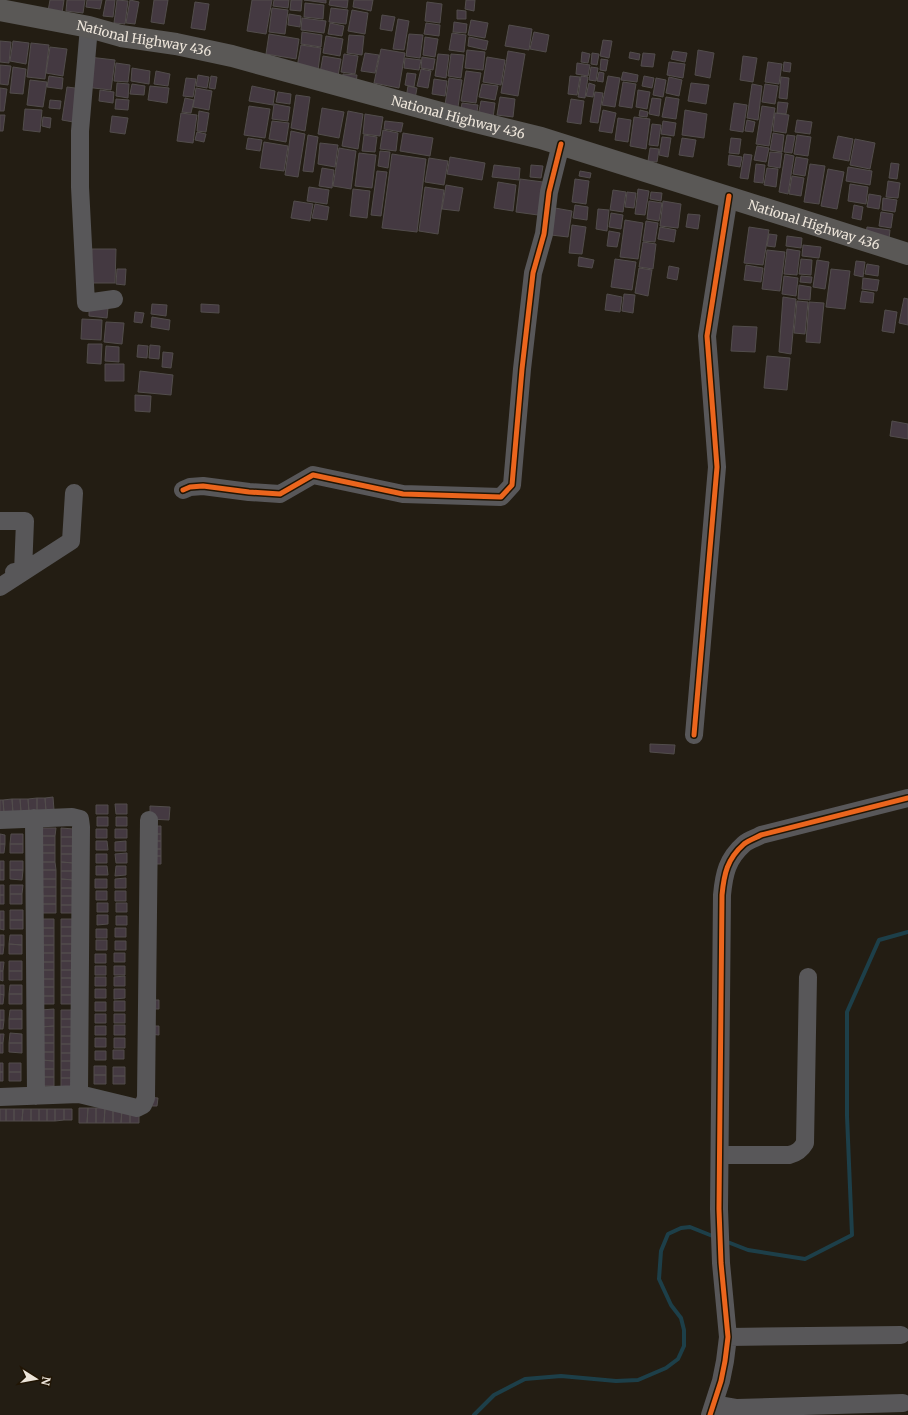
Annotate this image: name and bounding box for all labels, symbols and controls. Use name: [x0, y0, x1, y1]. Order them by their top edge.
street label: National Highway 436: [75, 17, 213, 60]
street label: National Highway 436: [389, 92, 527, 143]
street label: National Highway 436: [746, 196, 882, 254]
north arrow: [16, 1359, 56, 1399]
text: N: [38, 1375, 54, 1387]

